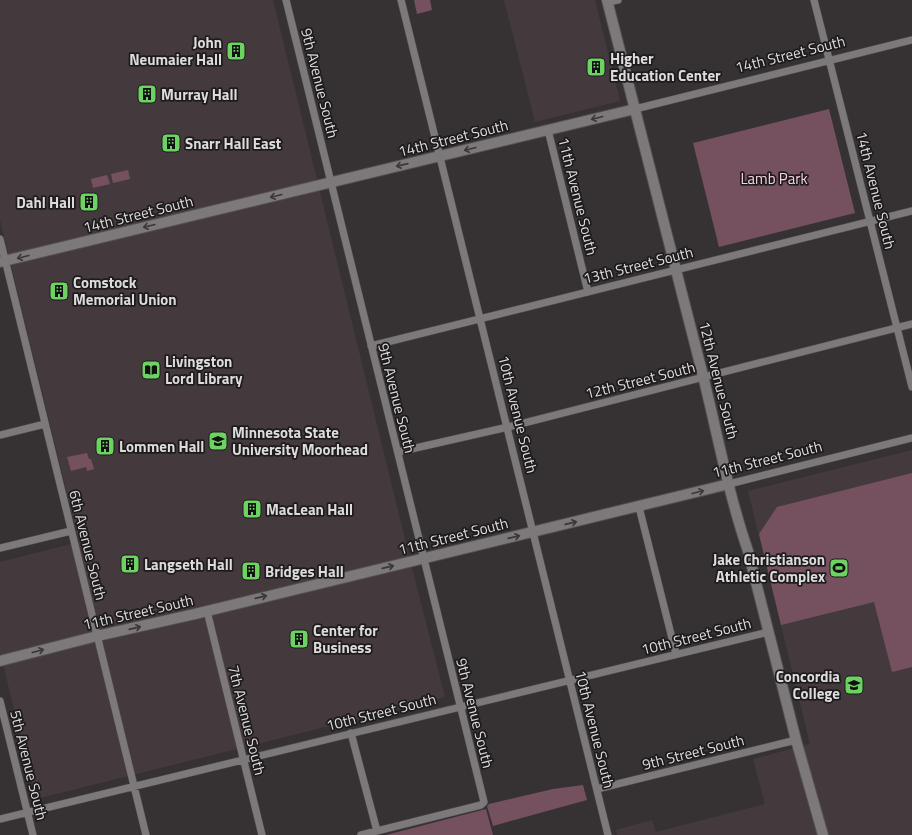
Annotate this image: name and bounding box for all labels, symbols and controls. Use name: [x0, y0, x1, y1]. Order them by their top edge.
street label: 9th Avenue South: [295, 26, 345, 140]
street label: 14th Street South: [733, 29, 847, 79]
place label: John Neumaier Hall: [129, 31, 222, 71]
building icon: John Neumaier Hall: [225, 40, 247, 62]
place label: Higher Education Center: [610, 47, 721, 87]
building icon: Higher Education Center: [585, 56, 607, 78]
building icon: Murray Hall: [136, 83, 158, 105]
place label: Murray Hall: [161, 83, 238, 106]
street label: 14th Street South: [396, 113, 510, 163]
one-way arrow: [591, 115, 604, 122]
street label: 14th Avenue South: [850, 129, 902, 251]
building icon: Snarr Hall East: [160, 132, 182, 154]
place label: Snarr Hall East: [185, 132, 282, 155]
street label: 11th Avenue South: [552, 135, 604, 257]
one-way arrow: [464, 145, 477, 153]
one-way arrow: [396, 162, 409, 170]
park label: Lamb Park: [740, 167, 808, 190]
street label: 14th Street South: [81, 189, 195, 239]
place label: Dahl Hall: [16, 191, 75, 214]
building icon: Dahl Hall: [78, 191, 100, 213]
one-way arrow: [270, 192, 283, 200]
one-way arrow: [143, 223, 156, 230]
street label: 13th Street South: [581, 240, 695, 290]
one-way arrow: [17, 254, 30, 261]
place label: Comstock Memorial Union: [73, 271, 177, 311]
building icon: Comstock Memorial Union: [48, 280, 70, 302]
street label: 12th Avenue South: [693, 319, 745, 441]
street label: 9th Avenue South: [372, 341, 422, 455]
place label: Livingston Lord Library: [165, 350, 243, 390]
street label: 10th Avenue South: [492, 353, 544, 475]
street label: 12th Street South: [583, 355, 697, 405]
library icon: Livingston Lord Library: [140, 359, 162, 381]
place label: Minnesota State University Moorhead: [232, 421, 368, 461]
school or university icon: Minnesota State University Moorhead: [207, 430, 229, 452]
street label: 11th Street South: [710, 434, 824, 484]
building icon: Lommen Hall: [94, 435, 116, 457]
place label: Lommen Hall: [119, 435, 204, 458]
street label: 6th Avenue South: [63, 488, 113, 602]
one-way arrow: [691, 488, 704, 495]
building icon: MacLean Hall: [241, 498, 263, 520]
place label: MacLean Hall: [266, 498, 353, 521]
street label: 11th Street South: [396, 511, 510, 561]
one-way arrow: [565, 519, 578, 526]
one-way arrow: [507, 532, 520, 540]
place label: Jake Christianson Athletic Complex: [713, 548, 825, 588]
building icon: Langseth Hall: [119, 553, 141, 575]
place label: Langseth Hall: [144, 553, 233, 576]
sports icon: Jake Christianson Athletic Complex: [828, 557, 850, 579]
building icon: Bridges Hall: [240, 560, 262, 582]
place label: Bridges Hall: [265, 560, 344, 583]
one-way arrow: [381, 563, 394, 571]
street label: 11th Street South: [80, 588, 196, 636]
one-way arrow: [254, 593, 267, 601]
street label: 10th Street South: [639, 611, 753, 661]
place label: Center for Business: [313, 619, 378, 659]
one-way arrow: [128, 624, 141, 632]
building icon: Center for Business: [288, 628, 310, 650]
one-way arrow: [31, 647, 44, 655]
street label: 9th Avenue South: [450, 656, 500, 770]
street label: 7th Avenue South: [222, 663, 272, 777]
place label: Concordia College: [776, 665, 840, 705]
street label: 10th Avenue South: [569, 668, 621, 790]
school or university icon: Concordia College: [843, 674, 865, 696]
street label: 10th Street South: [324, 687, 438, 737]
street label: 5th Avenue South: [4, 708, 54, 822]
street label: 9th Street South: [640, 728, 746, 776]

